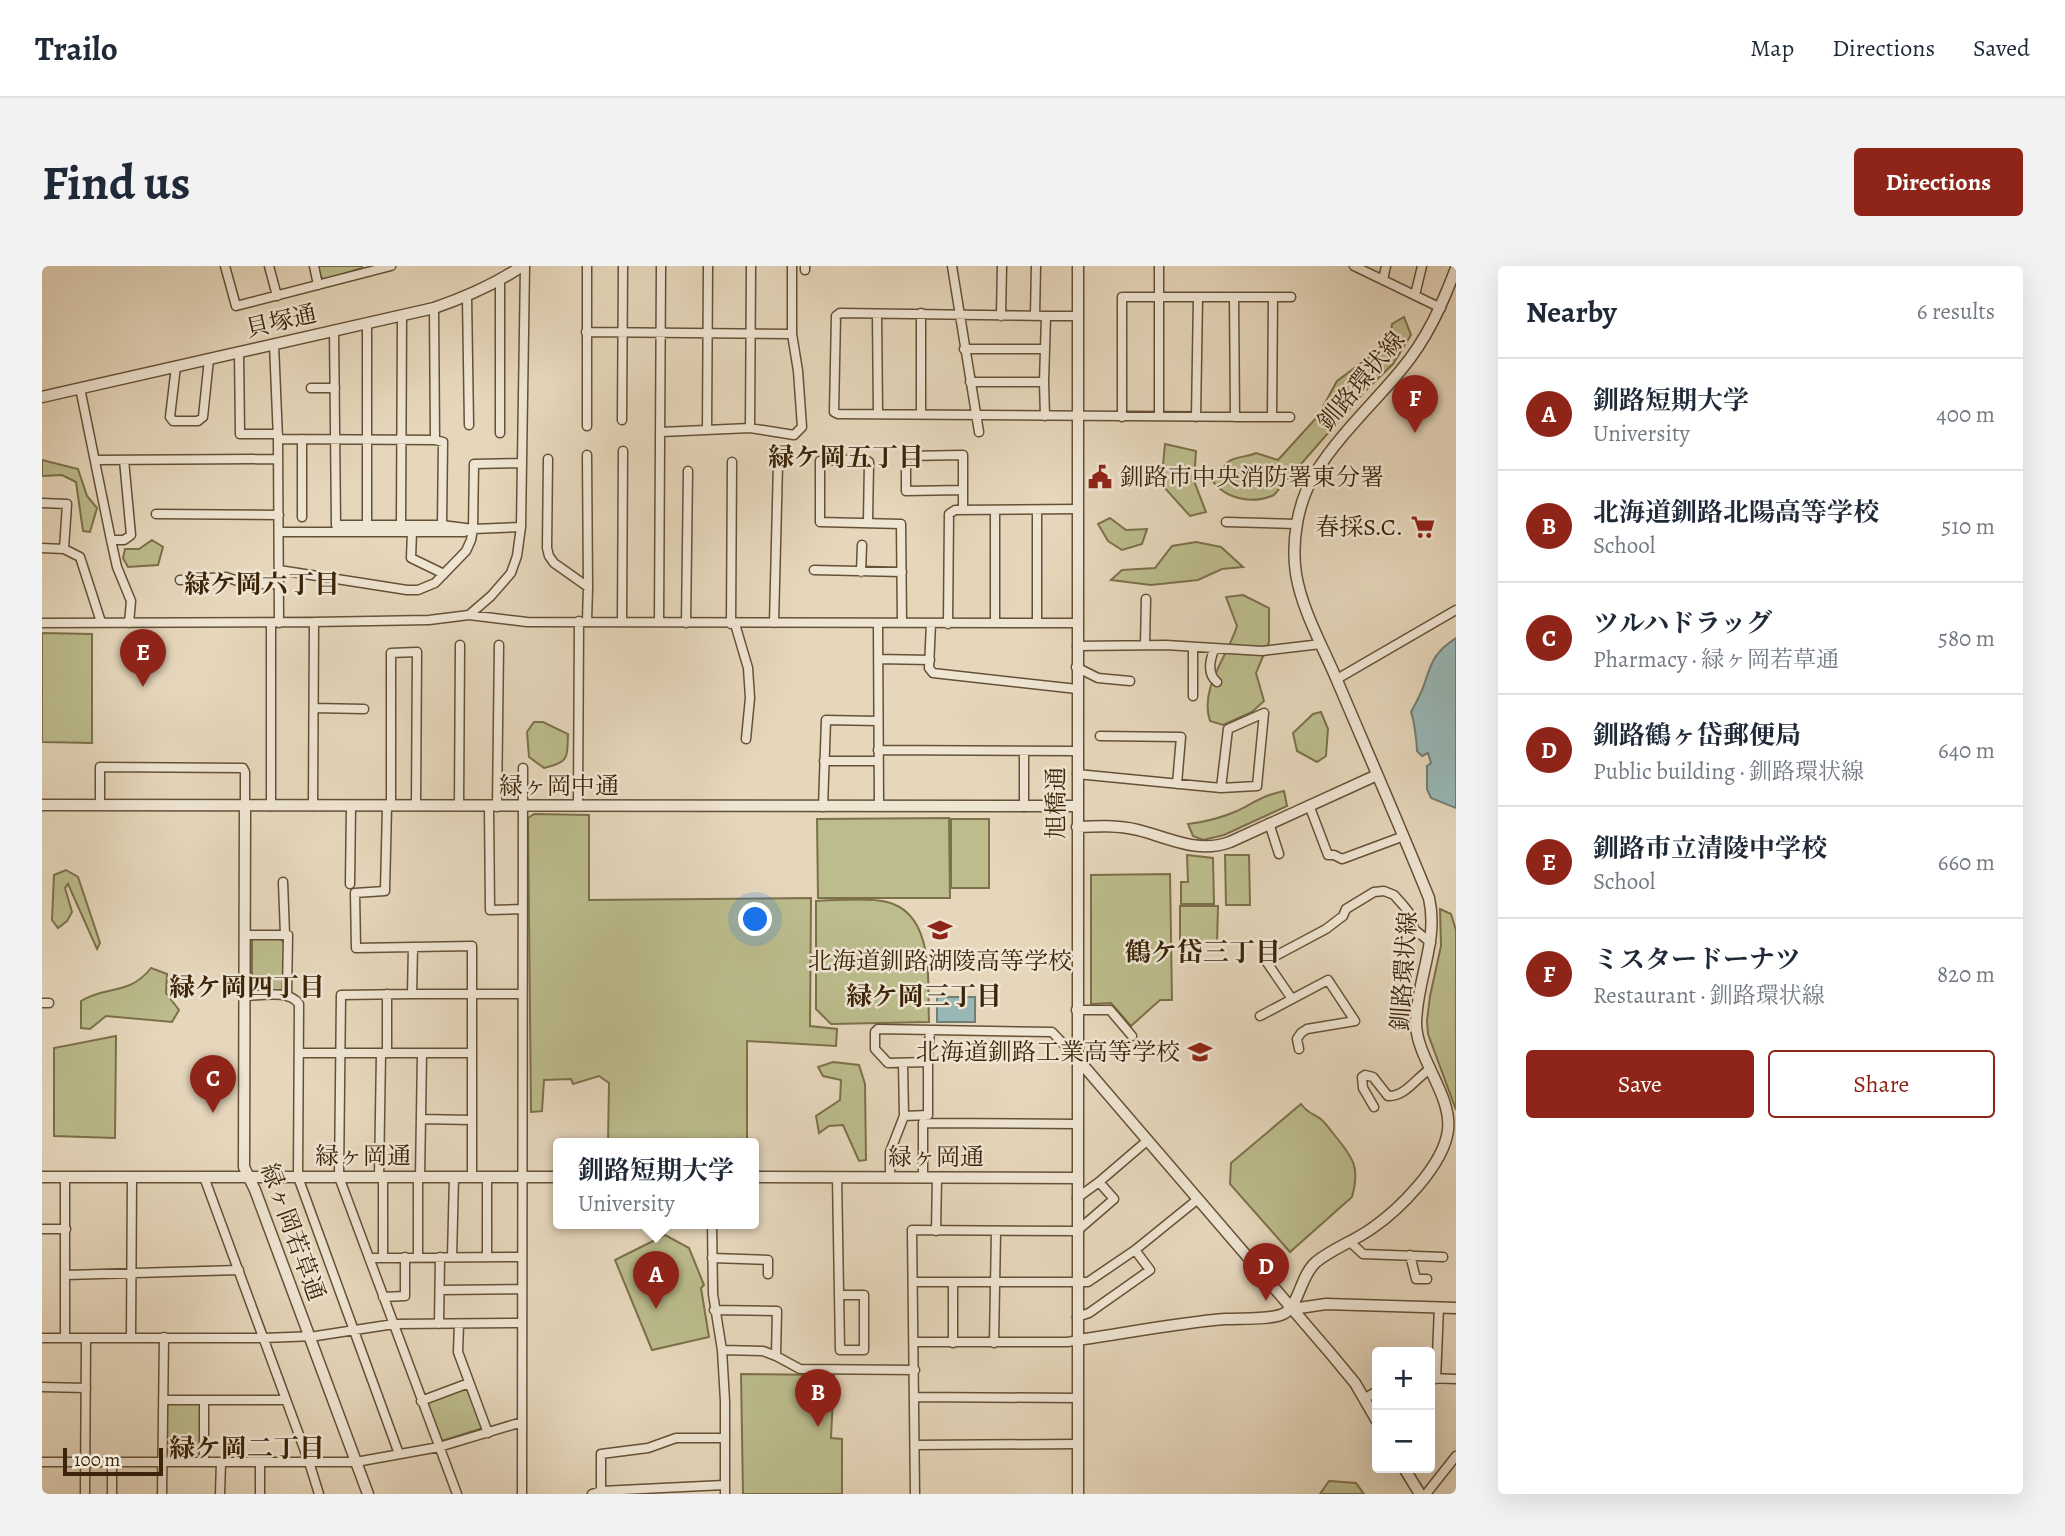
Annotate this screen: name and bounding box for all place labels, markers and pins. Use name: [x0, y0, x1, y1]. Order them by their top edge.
pin: F: [1392, 375, 1438, 433]
place label: 釧路市中央消防署東分署: [1120, 461, 1384, 493]
public building icon: 釧路市中央消防署東分署: [1086, 463, 1114, 491]
place label: 春採S.C.: [1315, 511, 1403, 543]
supermarket icon: 春採S.C.: [1409, 513, 1437, 541]
pin: E: [120, 629, 166, 687]
school or university icon: 北海道釧路湖陵高等学校: [926, 916, 954, 944]
place label: 北海道釧路湖陵高等学校: [808, 945, 1072, 977]
place label: 北海道釧路工業高等学校: [916, 1036, 1180, 1068]
school or university icon: 北海道釧路工業高等学校: [1186, 1038, 1214, 1066]
pin: C: [190, 1055, 236, 1113]
pin: D: [1243, 1243, 1289, 1301]
pin: A: [633, 1251, 679, 1309]
pin: B: [795, 1369, 841, 1427]

